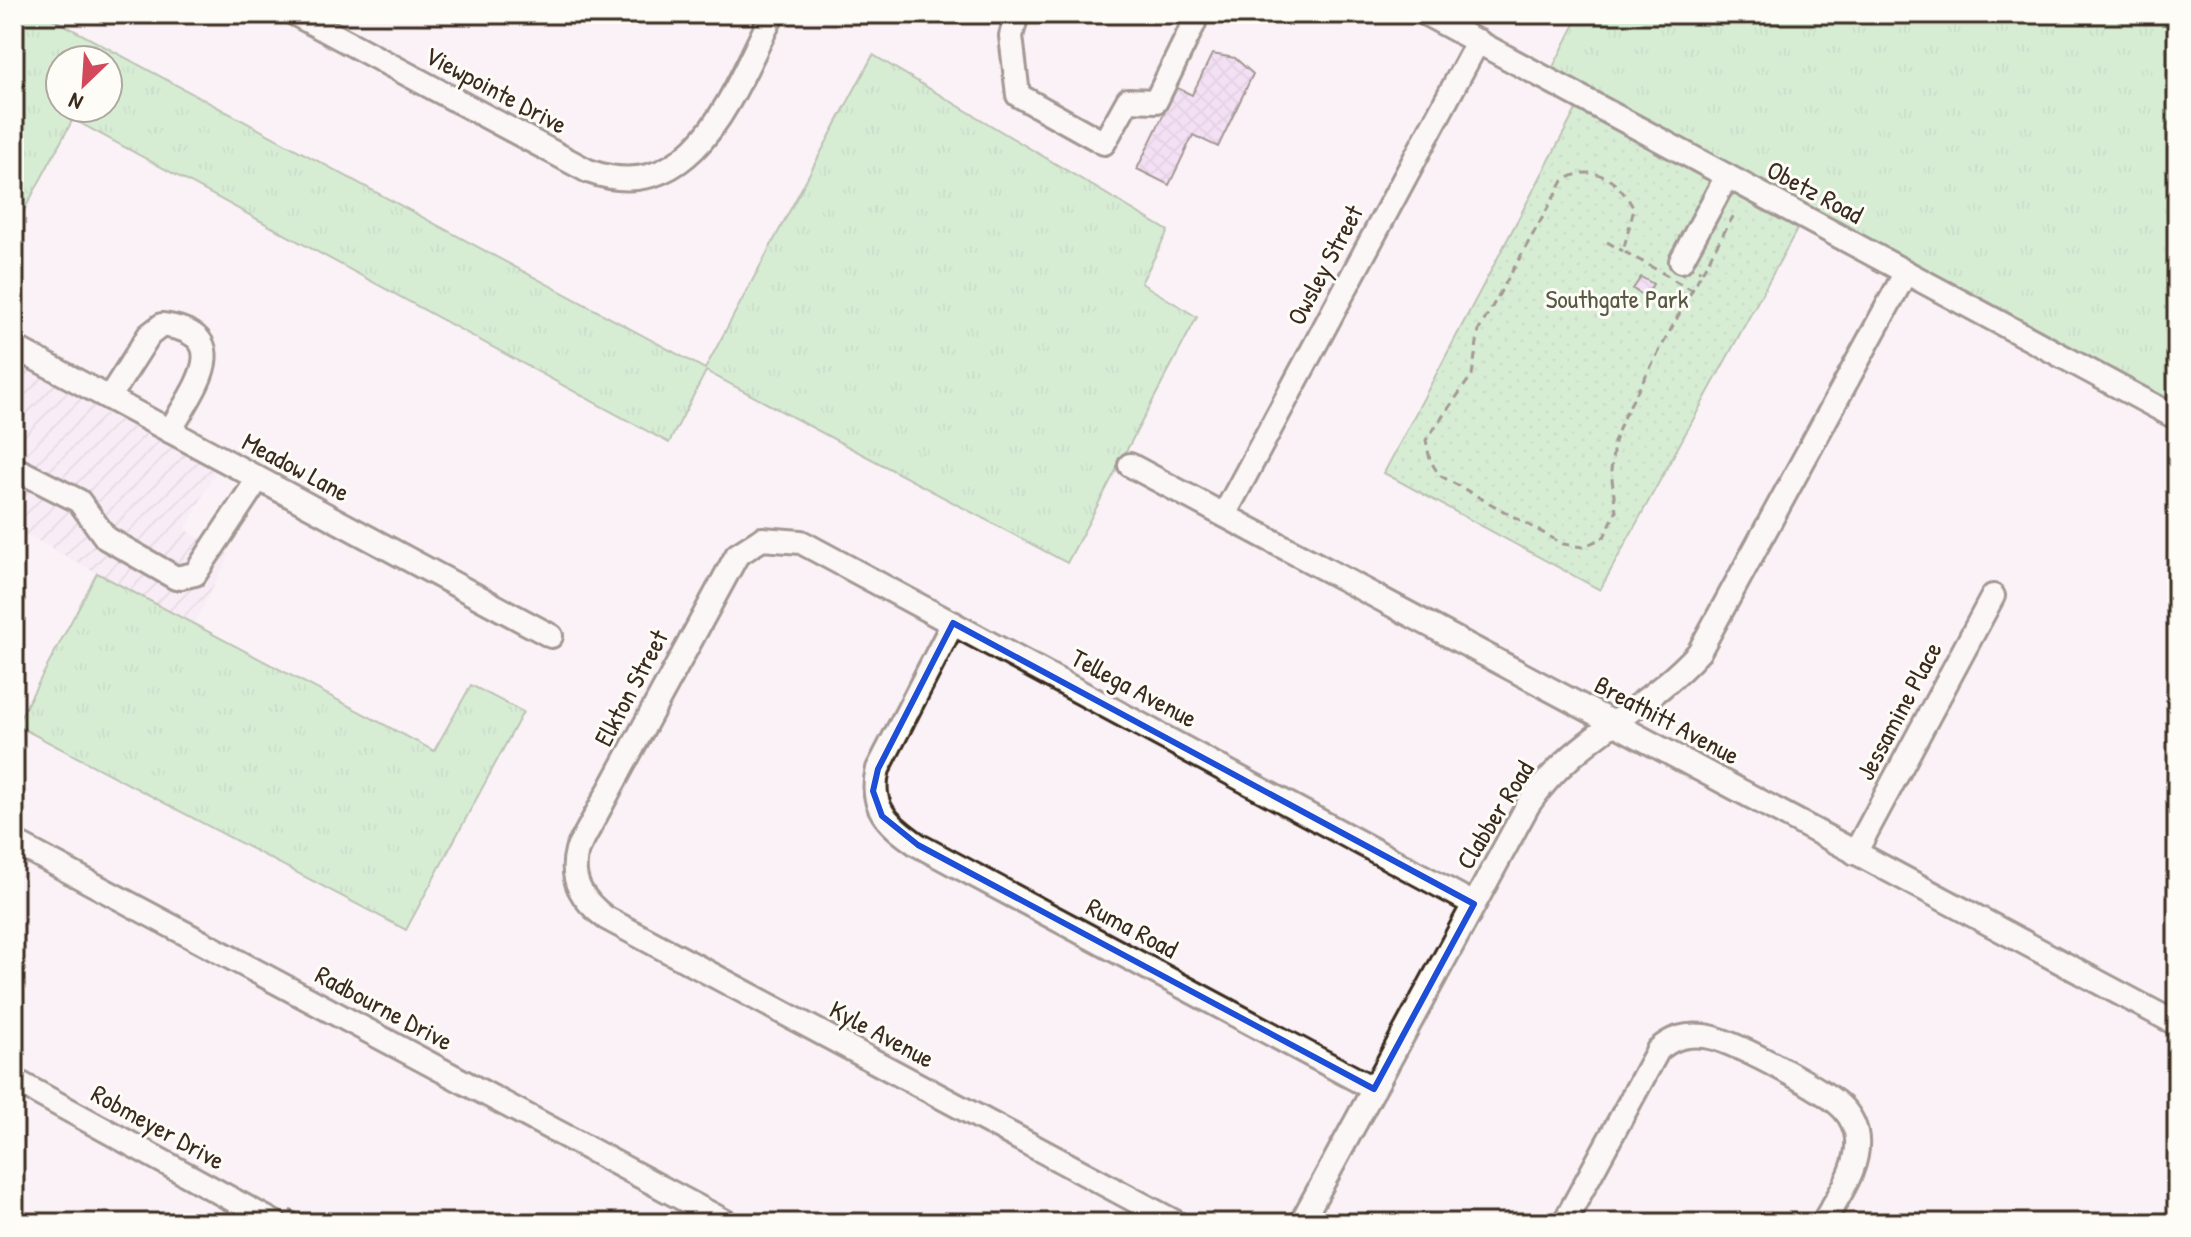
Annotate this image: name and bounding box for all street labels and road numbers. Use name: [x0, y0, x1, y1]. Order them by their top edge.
street label: Viewpointe Drive: [419, 37, 573, 142]
street label: Obetz Road: [1761, 152, 1869, 231]
street label: Owsley Street: [1278, 198, 1371, 331]
street label: Meadow Lane: [237, 424, 356, 509]
street label: Elkton Street: [585, 623, 676, 752]
street label: Jessamine Place: [1847, 636, 1950, 786]
street label: Tellega Avenue: [1065, 640, 1203, 735]
street label: Breathitt Avenue: [1589, 667, 1746, 772]
street label: Clabber Road: [1447, 754, 1542, 876]
street label: Ruma Road: [1080, 889, 1184, 966]
street label: Radbourne Drive: [309, 957, 459, 1058]
street label: Kyle Avenue: [824, 991, 941, 1076]
street label: Robmeyer Drive: [85, 1076, 231, 1178]

